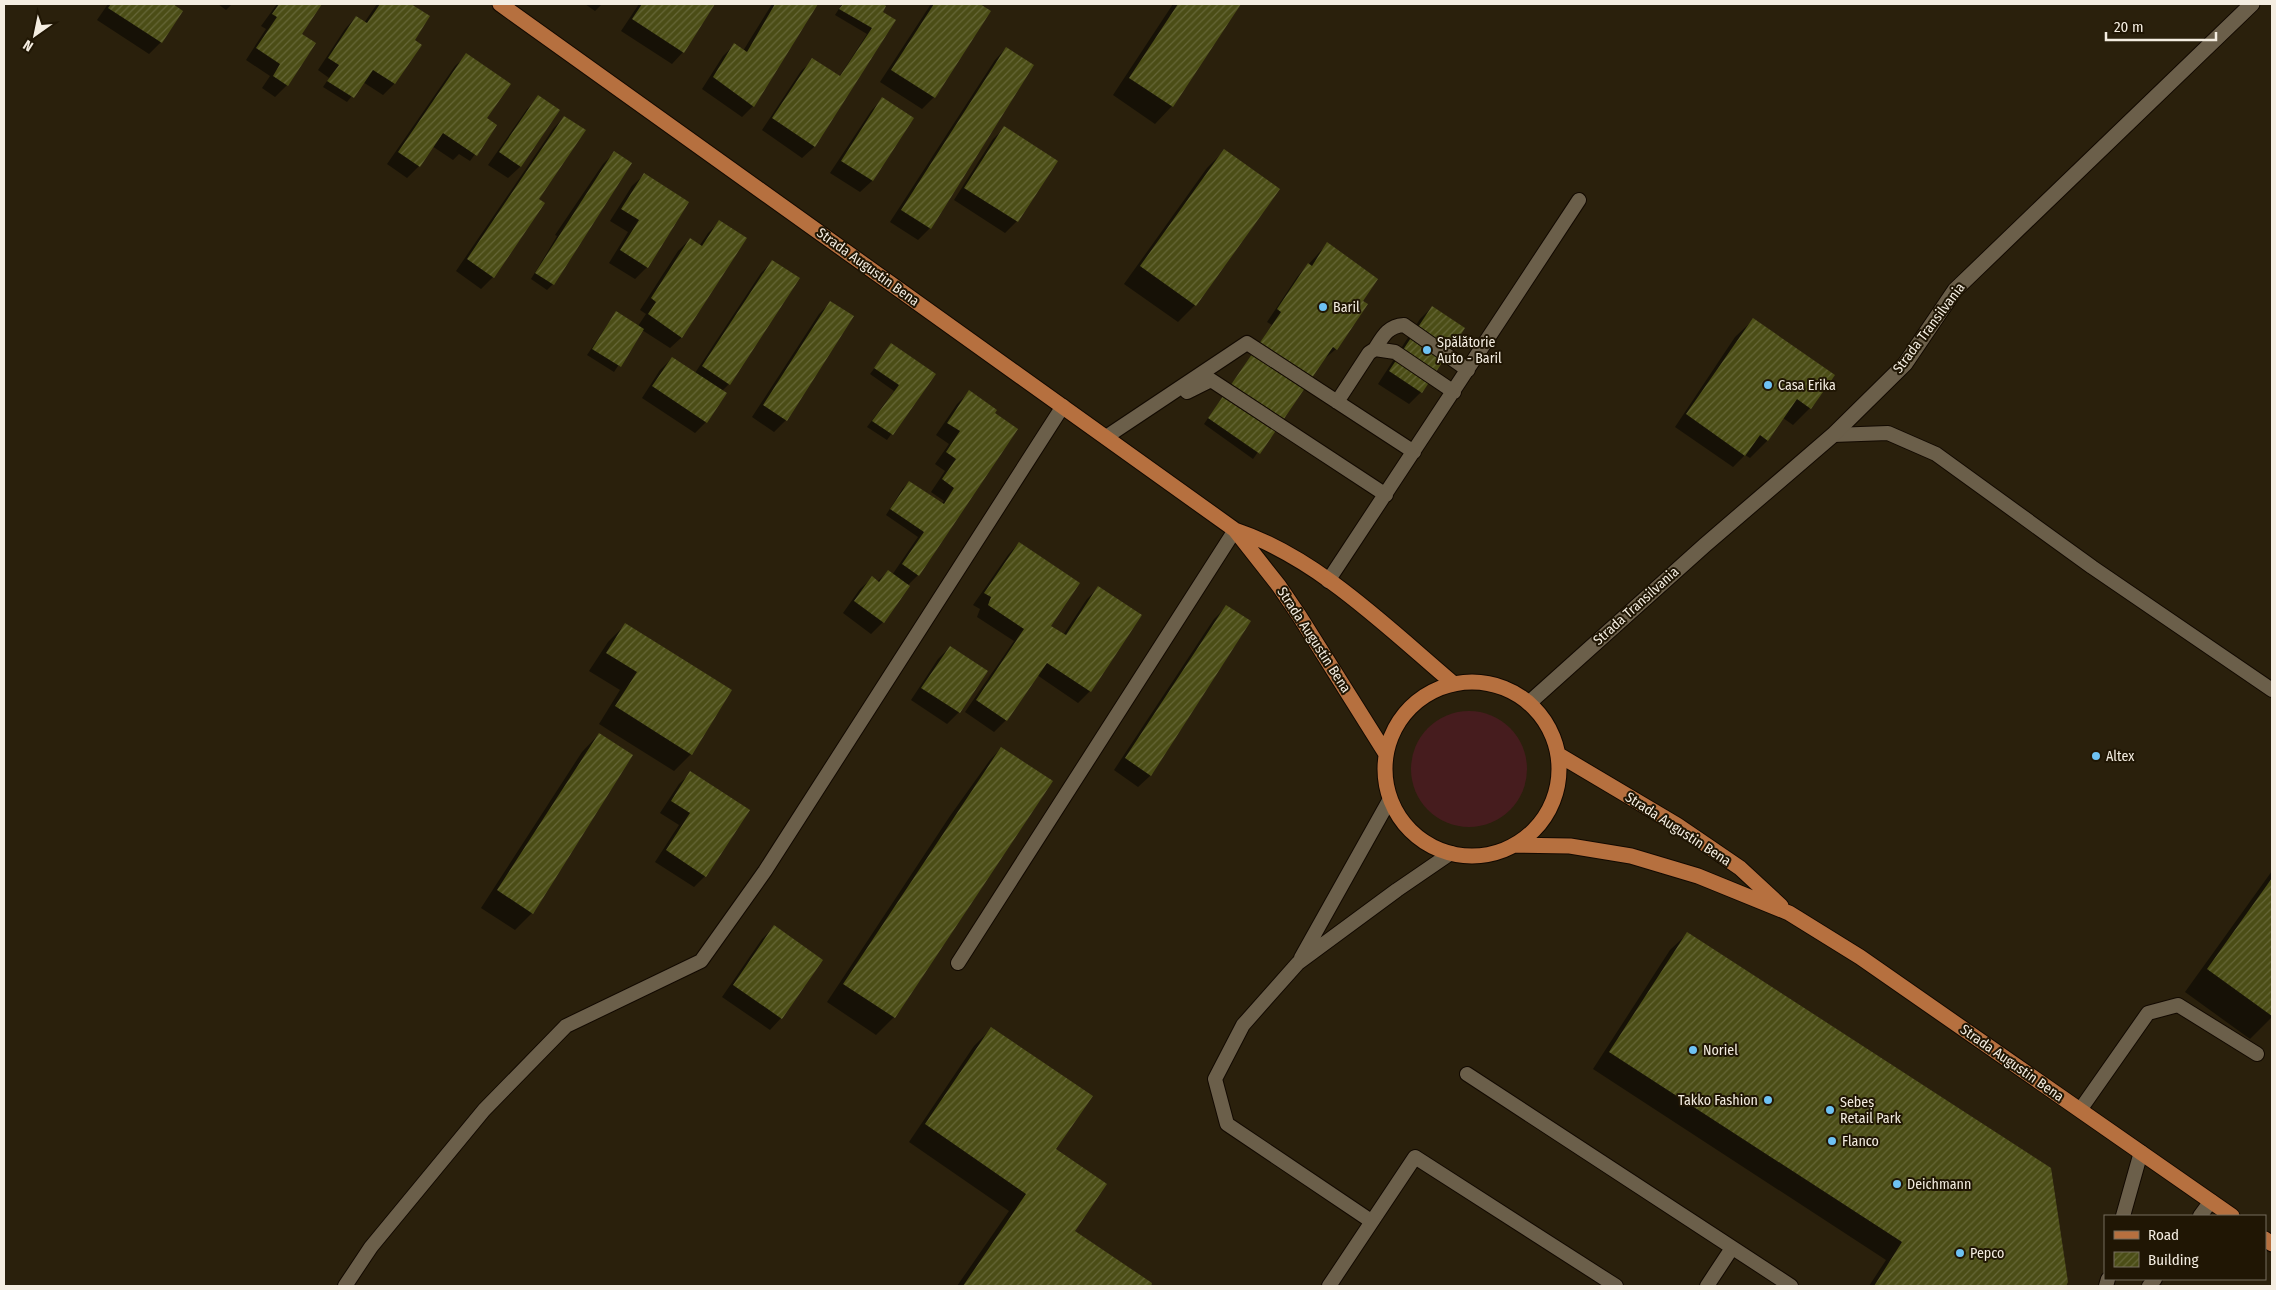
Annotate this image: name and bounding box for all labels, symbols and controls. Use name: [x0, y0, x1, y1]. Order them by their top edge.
north arrow: [10, 10, 60, 60]
scale bar: [2106, 10, 2216, 42]
text: 20 m: [2114, 18, 2144, 36]
text: N: [20, 36, 36, 55]
street label: Strada Augustin Bena: [813, 224, 923, 310]
street label: Strada Transilvania: [1889, 279, 1969, 377]
place label: Baril: [1333, 299, 1360, 316]
marker: Baril: [1317, 301, 1329, 313]
place label: Spălătorie Auto - Baril: [1437, 334, 1502, 367]
marker: Spălătorie Auto - Baril: [1421, 344, 1433, 356]
place label: Casa Erika: [1778, 377, 1836, 394]
marker: Casa Erika: [1762, 379, 1774, 391]
street label: Strada Transilvania: [1590, 563, 1682, 649]
street label: Strada Augustin Bena: [1274, 584, 1355, 696]
place label: Altex: [2106, 748, 2135, 765]
marker: Altex: [2090, 750, 2102, 762]
street label: Strada Augustin Bena: [1622, 789, 1734, 870]
street label: Strada Augustin Bena: [1957, 1021, 2067, 1105]
place label: Noriel: [1703, 1042, 1738, 1059]
marker: Noriel: [1687, 1044, 1699, 1056]
place label: Takko Fashion: [1678, 1092, 1758, 1109]
marker: Takko Fashion: [1762, 1094, 1774, 1106]
place label: Sebeș Retail Park: [1840, 1094, 1902, 1127]
marker: Sebeș Retail Park: [1824, 1104, 1836, 1116]
place label: Flanco: [1842, 1133, 1879, 1150]
marker: Flanco: [1826, 1135, 1838, 1147]
place label: Deichmann: [1907, 1176, 1971, 1193]
marker: Deichmann: [1891, 1178, 1903, 1190]
legend: [2104, 1215, 2266, 1280]
text: Road: [2148, 1226, 2179, 1244]
place label: Pepco: [1970, 1245, 2004, 1262]
marker: Pepco: [1954, 1247, 1966, 1259]
text: Building: [2148, 1251, 2199, 1269]

